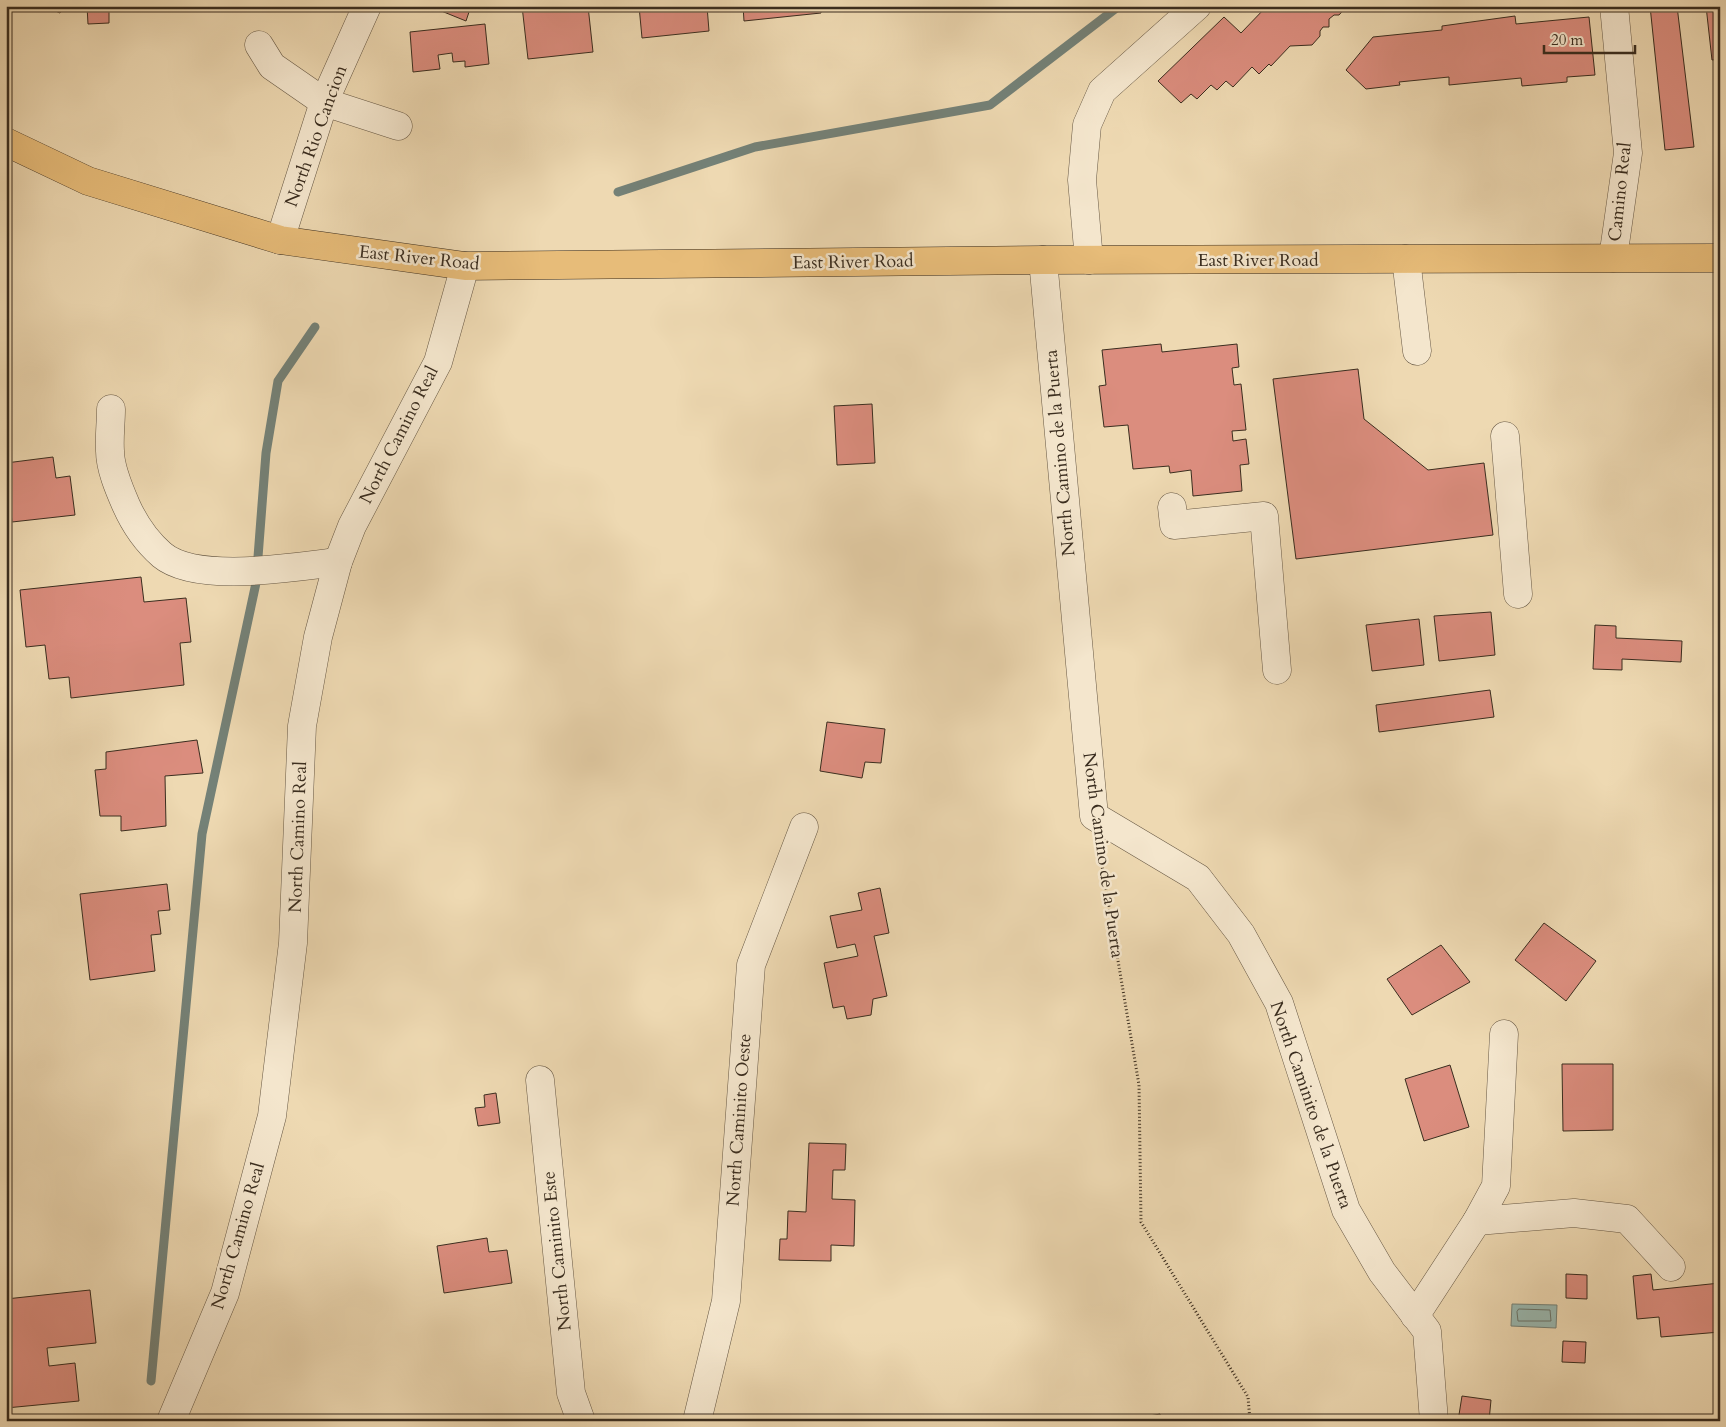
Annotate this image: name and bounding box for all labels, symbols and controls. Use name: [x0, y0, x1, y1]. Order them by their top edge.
scale bar: [1544, 22, 1635, 54]
text: 20 m: [1551, 30, 1583, 50]
street label: North Rio Cancion: [279, 61, 354, 210]
street label: Camino Real: [1602, 141, 1638, 243]
street label: East River Road: [357, 239, 481, 277]
street label: East River Road: [792, 248, 914, 276]
street label: East River Road: [1197, 248, 1319, 273]
street label: North Camino de la Puerta: [1039, 349, 1081, 557]
street label: North Camino Real: [353, 361, 445, 508]
street label: North Camino de la Puerta: [1076, 751, 1130, 960]
street label: North Camino Real: [283, 760, 313, 913]
street label: North Caminito de la Puerta: [1264, 998, 1358, 1212]
street label: North Caminito Oeste: [720, 1033, 758, 1207]
street label: North Camino Real: [205, 1159, 271, 1312]
street label: North Caminito Este: [536, 1170, 578, 1332]

